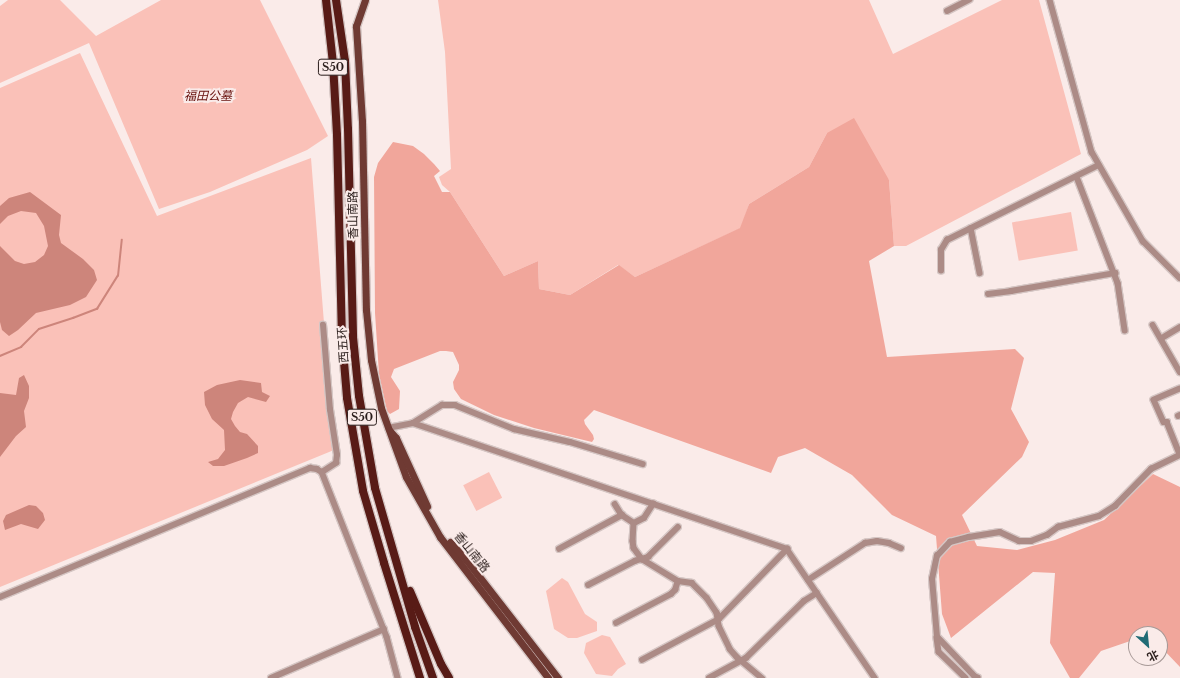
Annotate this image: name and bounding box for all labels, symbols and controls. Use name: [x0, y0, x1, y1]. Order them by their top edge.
road number: S50: [317, 58, 349, 76]
park label: 福田公墓: [184, 89, 232, 103]
street label: 香山南路: [345, 191, 361, 239]
street label: 西五环: [335, 327, 351, 363]
road number: S50: [346, 408, 378, 426]
street label: 香山南路: [451, 529, 493, 575]
north arrow: [1128, 626, 1168, 666]
text: 北: [1145, 647, 1161, 665]

